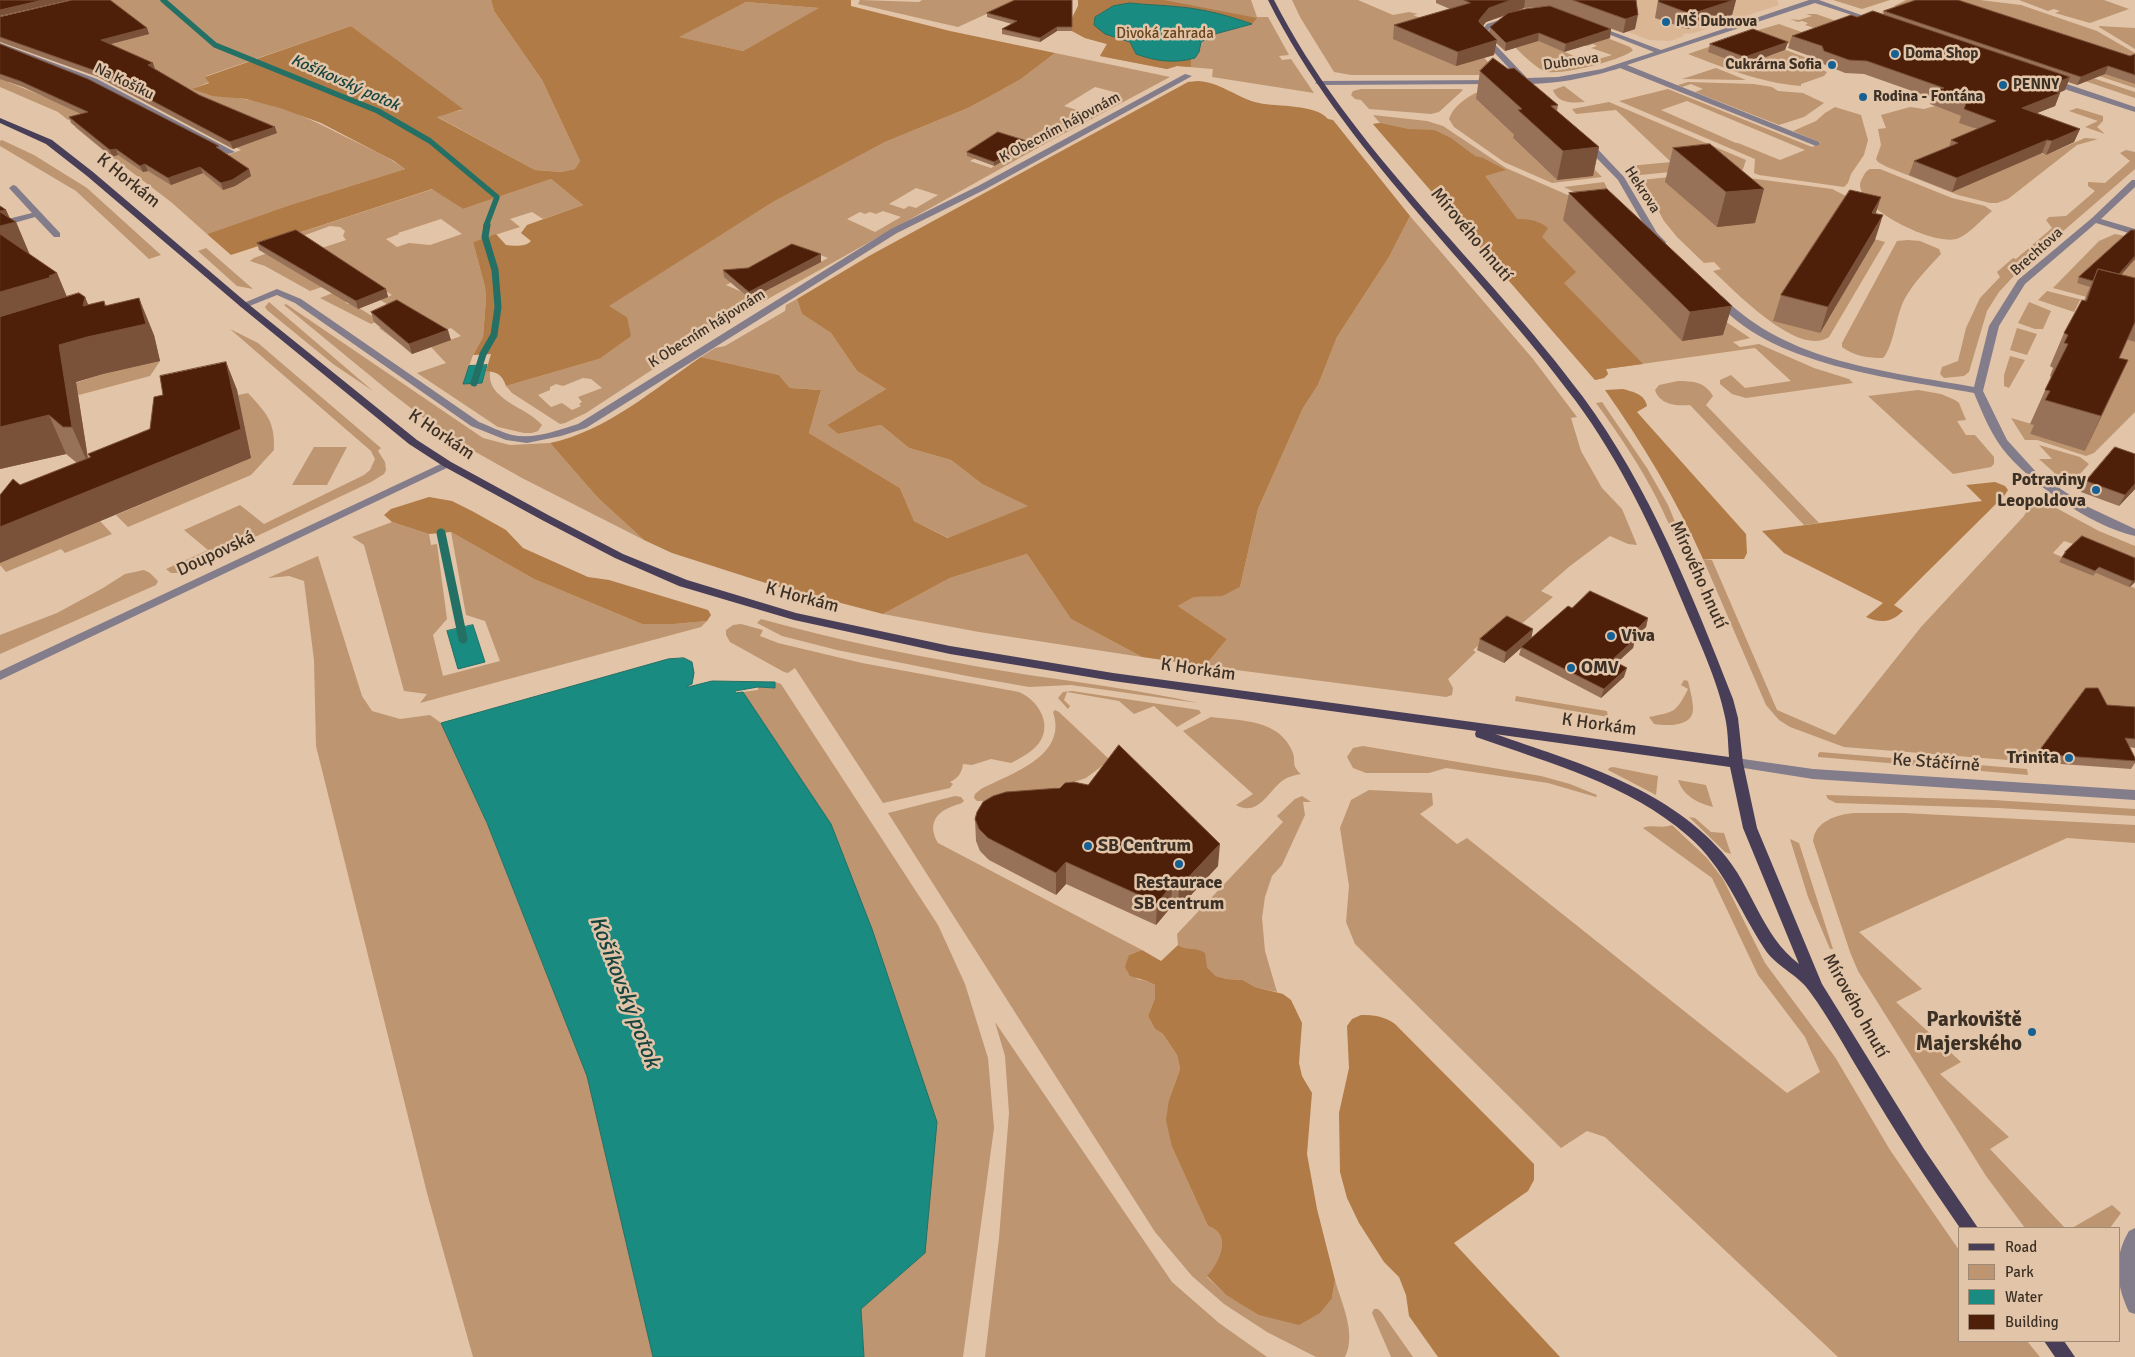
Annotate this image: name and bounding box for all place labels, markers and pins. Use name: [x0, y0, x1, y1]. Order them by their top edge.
place label: MŠ Dubnova: [1676, 13, 1757, 31]
marker: MŠ Dubnova: [1660, 16, 1672, 28]
place label: Doma Shop: [1905, 45, 1978, 63]
marker: Doma Shop: [1889, 48, 1901, 60]
place label: Cukrárna Sofia: [1725, 56, 1822, 74]
marker: Cukrárna Sofia: [1826, 59, 1838, 71]
place label: PENNY: [2013, 76, 2059, 94]
marker: PENNY: [1997, 79, 2009, 91]
place label: Rodina - Fontána: [1873, 88, 1983, 106]
marker: Rodina - Fontána: [1857, 91, 1869, 103]
place label: Potraviny Leopoldova: [1997, 469, 2086, 512]
marker: Potraviny Leopoldova: [2090, 484, 2102, 496]
place label: Viva: [1621, 625, 1655, 647]
marker: Viva: [1605, 630, 1617, 642]
place label: OMV: [1581, 657, 1619, 679]
marker: OMV: [1565, 662, 1577, 674]
place label: Trinita: [2007, 747, 2059, 769]
marker: Trinita: [2063, 752, 2075, 764]
place label: SB Centrum: [1098, 835, 1191, 857]
marker: SB Centrum: [1082, 840, 1094, 852]
marker: Restaurace SB centrum: [1173, 858, 1185, 870]
place label: Restaurace SB centrum: [1134, 872, 1224, 914]
place label: Parkoviště Majerského: [1916, 1007, 2022, 1057]
marker: Parkoviště Majerského: [2026, 1026, 2038, 1038]

